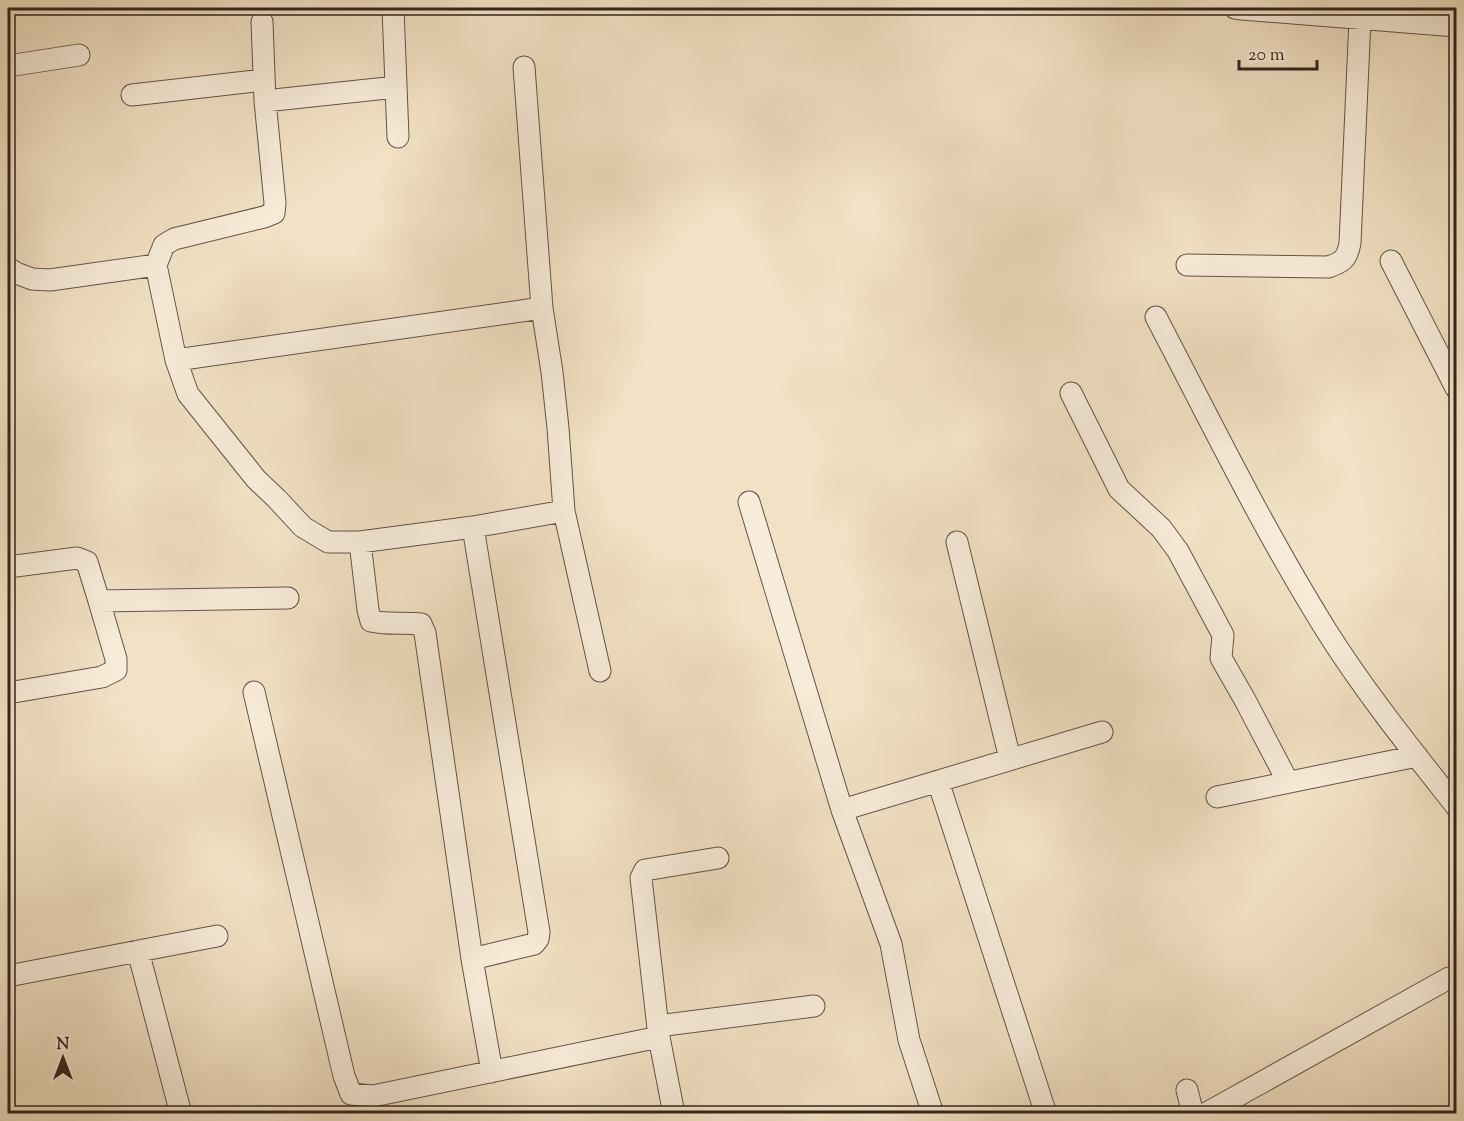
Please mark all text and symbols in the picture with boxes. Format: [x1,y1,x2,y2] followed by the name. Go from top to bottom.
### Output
[1239,33,1317,71] scale bar
[1248,43,1285,69] text: 20 m
[33,1028,93,1088] north arrow
[57,1034,70,1057] text: N

